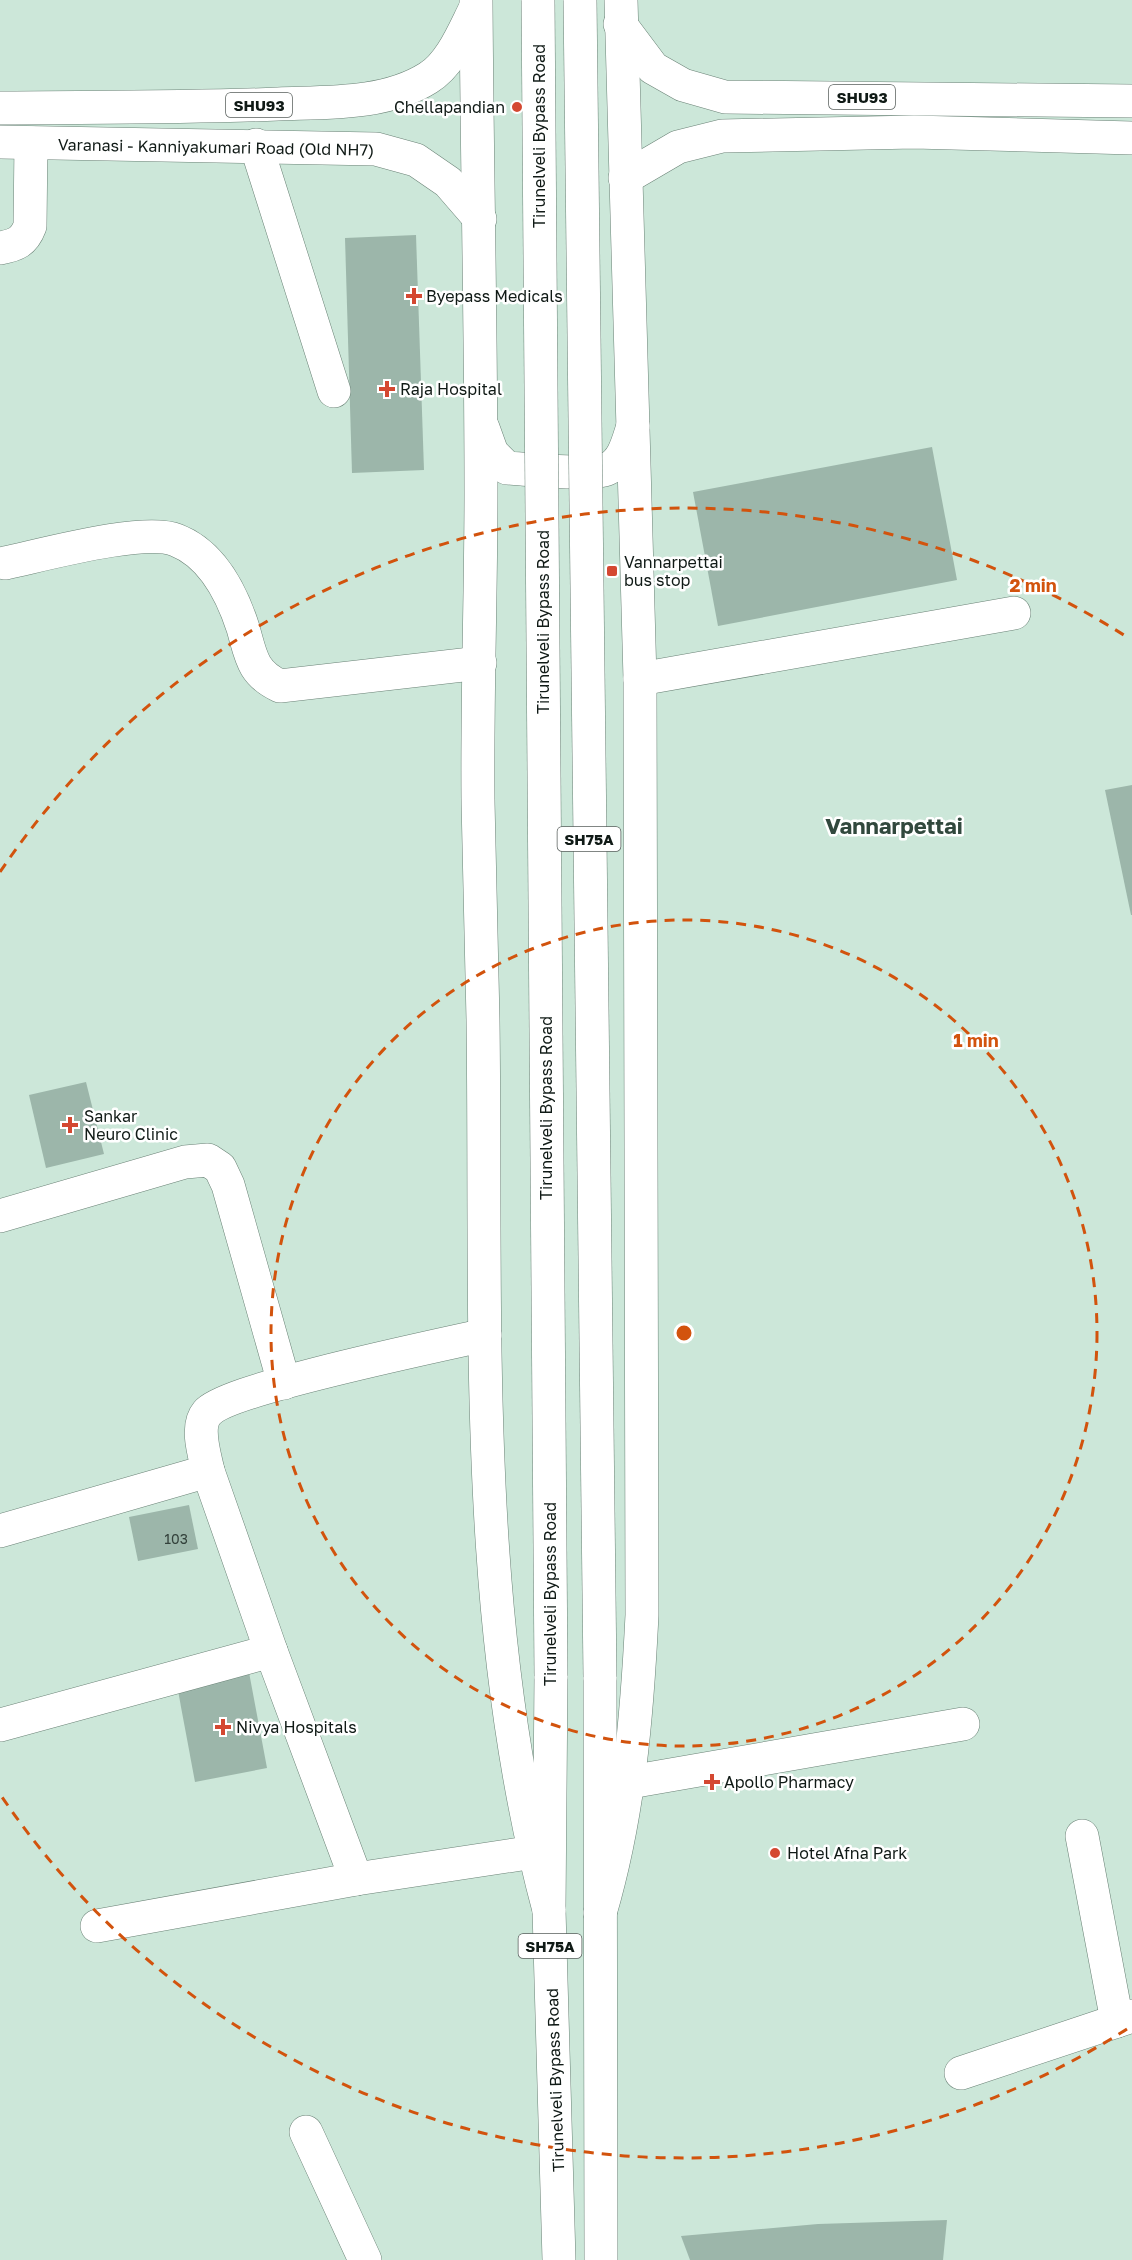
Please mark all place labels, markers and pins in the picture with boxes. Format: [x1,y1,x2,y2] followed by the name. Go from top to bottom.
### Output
[394,97,505,117] place label: Chellapandian
[510,100,524,114] marker: Chellapandian
[426,286,563,306] place label: Byepass Medicals
[407,289,421,303] marker: Byepass Medicals
[400,379,502,399] place label: Raja Hospital
[378,380,396,398] marker: Raja Hospital
[624,552,723,590] place label: Vannarpettai bus stop
[605,564,619,578] marker: Vannarpettai bus stop
[84,1106,178,1144] place label: Sankar Neuro Clinic
[61,1116,79,1134] marker: Sankar Neuro Clinic
[674,1323,694,1343] centre of rings
[236,1717,357,1737] place label: Nivya Hospitals
[214,1718,232,1736] marker: Nivya Hospitals
[724,1772,854,1792] place label: Apollo Pharmacy
[705,1775,719,1789] marker: Apollo Pharmacy
[787,1843,907,1863] place label: Hotel Afna Park
[768,1846,782,1860] marker: Hotel Afna Park

